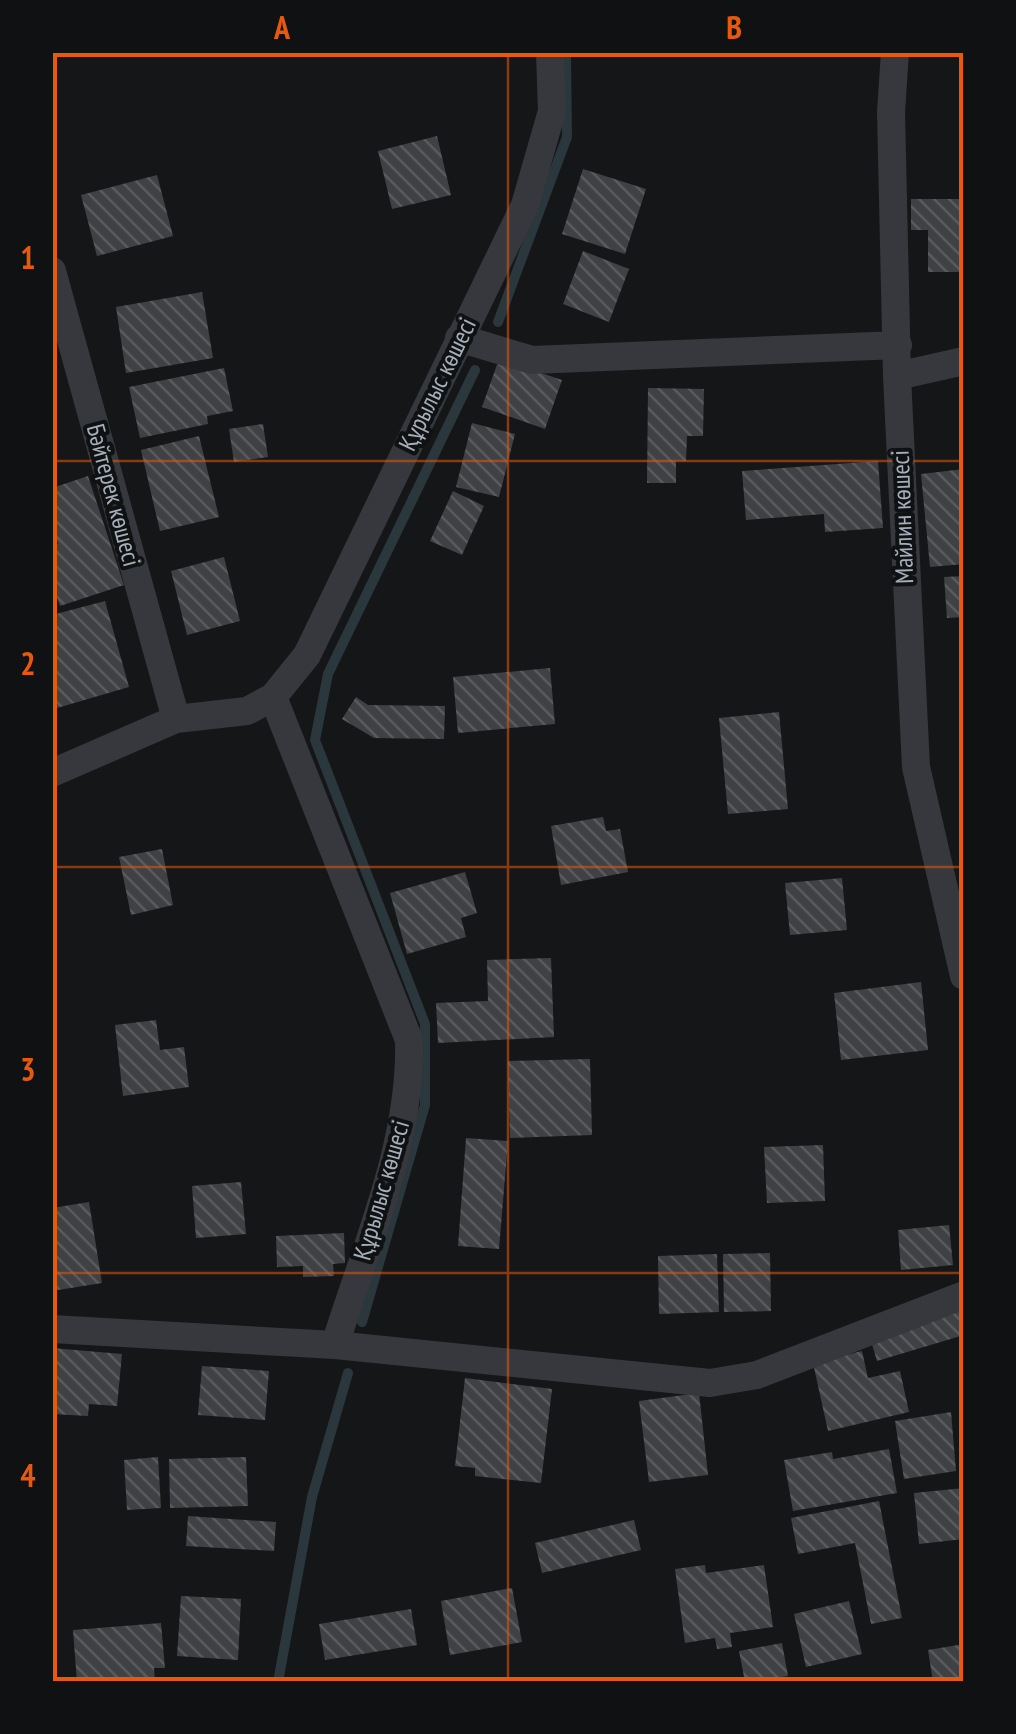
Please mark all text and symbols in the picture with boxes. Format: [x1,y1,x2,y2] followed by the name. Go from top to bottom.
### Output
[273,6,291,48] text: A
[726,6,742,48] text: B
[20,236,36,278] text: 1
[391,312,483,456] street label: Құрылыс көшесі
[80,420,148,570] street label: Бәйтерек көшесі
[884,450,920,584] street label: Майлин көшесі
[20,642,36,684] text: 2
[20,1048,36,1090] text: 3
[346,1116,416,1264] street label: Құрылыс көшесі
[20,1454,36,1496] text: 4

